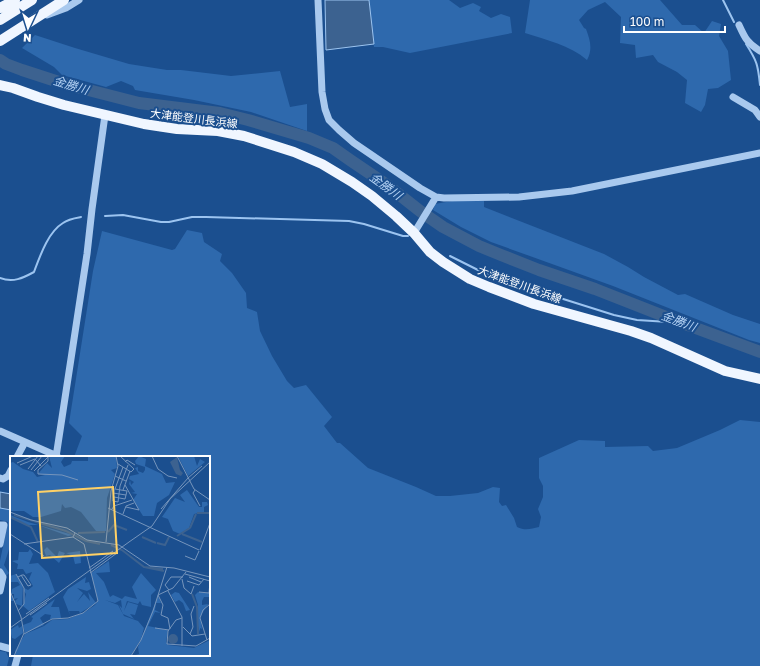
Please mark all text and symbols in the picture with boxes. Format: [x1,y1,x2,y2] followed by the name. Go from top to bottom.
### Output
[8,8,48,48] north arrow
[624,8,725,34] scale bar
[630,14,664,29] text: 100 m
[23,32,32,45] text: N
[52,73,92,98] water label: 金勝川
[150,106,238,130] street label: 大津能登川長浜線
[367,169,407,204] water label: 金勝川
[476,263,564,305] street label: 大津能登川長浜線
[660,308,700,335] water label: 金勝川
[10,456,210,656] inset map

